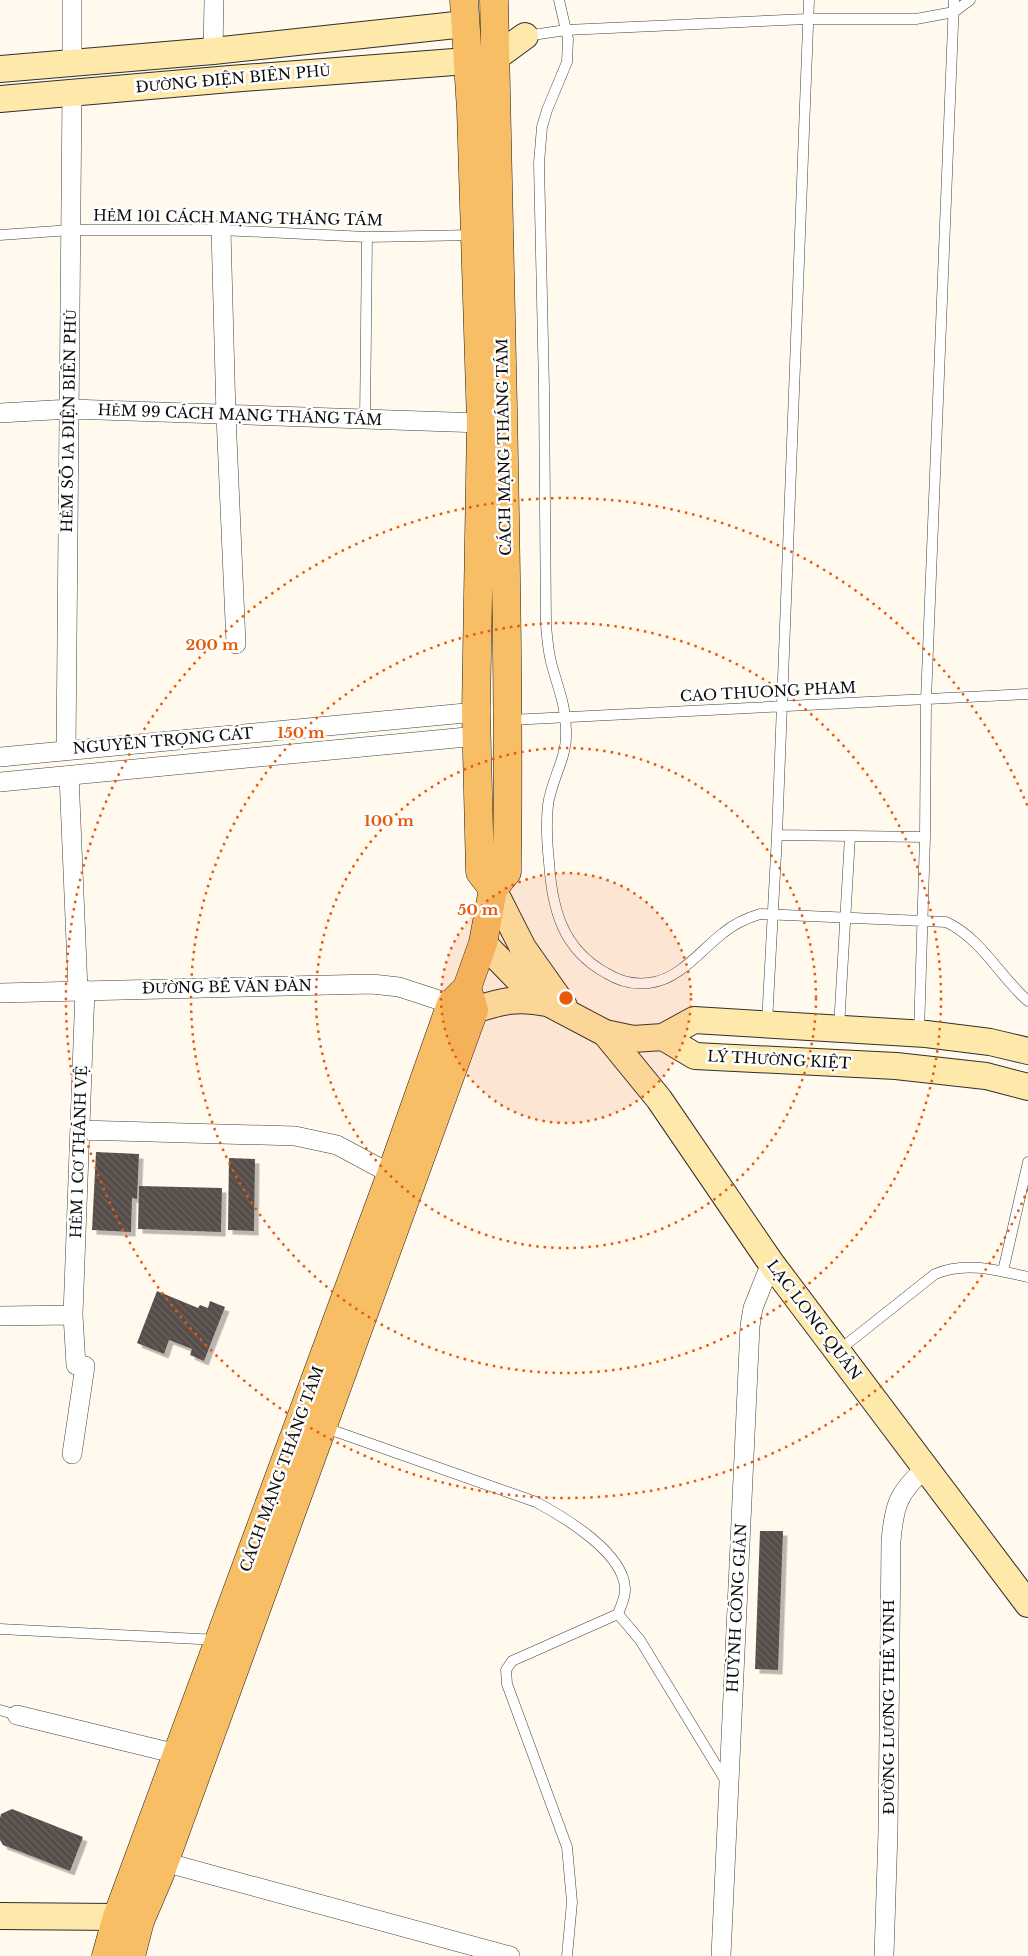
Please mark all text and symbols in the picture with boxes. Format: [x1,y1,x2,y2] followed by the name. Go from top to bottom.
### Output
[135,61,331,96] street label: ĐƯỜNG ĐIỆN BIÊN PHỦ
[93,205,383,230] street label: HẺM 101 CÁCH MẠNG THÁNG TÁM
[57,309,80,533] street label: HẺM SỐ 1A ĐIỆN BIÊN PHỦ
[492,338,515,556] street label: CÁCH MẠNG THÁNG TÁM
[97,400,383,429] street label: HẺM 99 CÁCH MẠNG THÁNG TÁM
[186,635,239,654] text: 200 m
[679,677,857,706] street label: CAO THUONG PHAM
[72,723,254,758] street label: NGUYỄN TRỌNG CÁT
[277,723,325,742] text: 150 m
[364,811,414,830] text: 100 m
[458,900,499,919] text: 50 m
[142,976,312,997] street label: ĐƯỜNG BẾ VĂN ĐÀN
[557,989,575,1007] centre of rings
[707,1046,851,1073] street label: LÝ THƯỜNG KIỆT
[66,1065,91,1239] street label: HẺM 1 CƠ THÁNH VỆ
[763,1256,866,1384] street label: LẠC LONG QUÂN
[235,1363,328,1574] street label: CÁCH MẠNG THÁNG TÁM
[723,1523,750,1693] street label: HUỲNH CÔNG GIẢN
[879,1599,898,1815] street label: ĐƯỜNG LƯƠNG THẾ VINH

